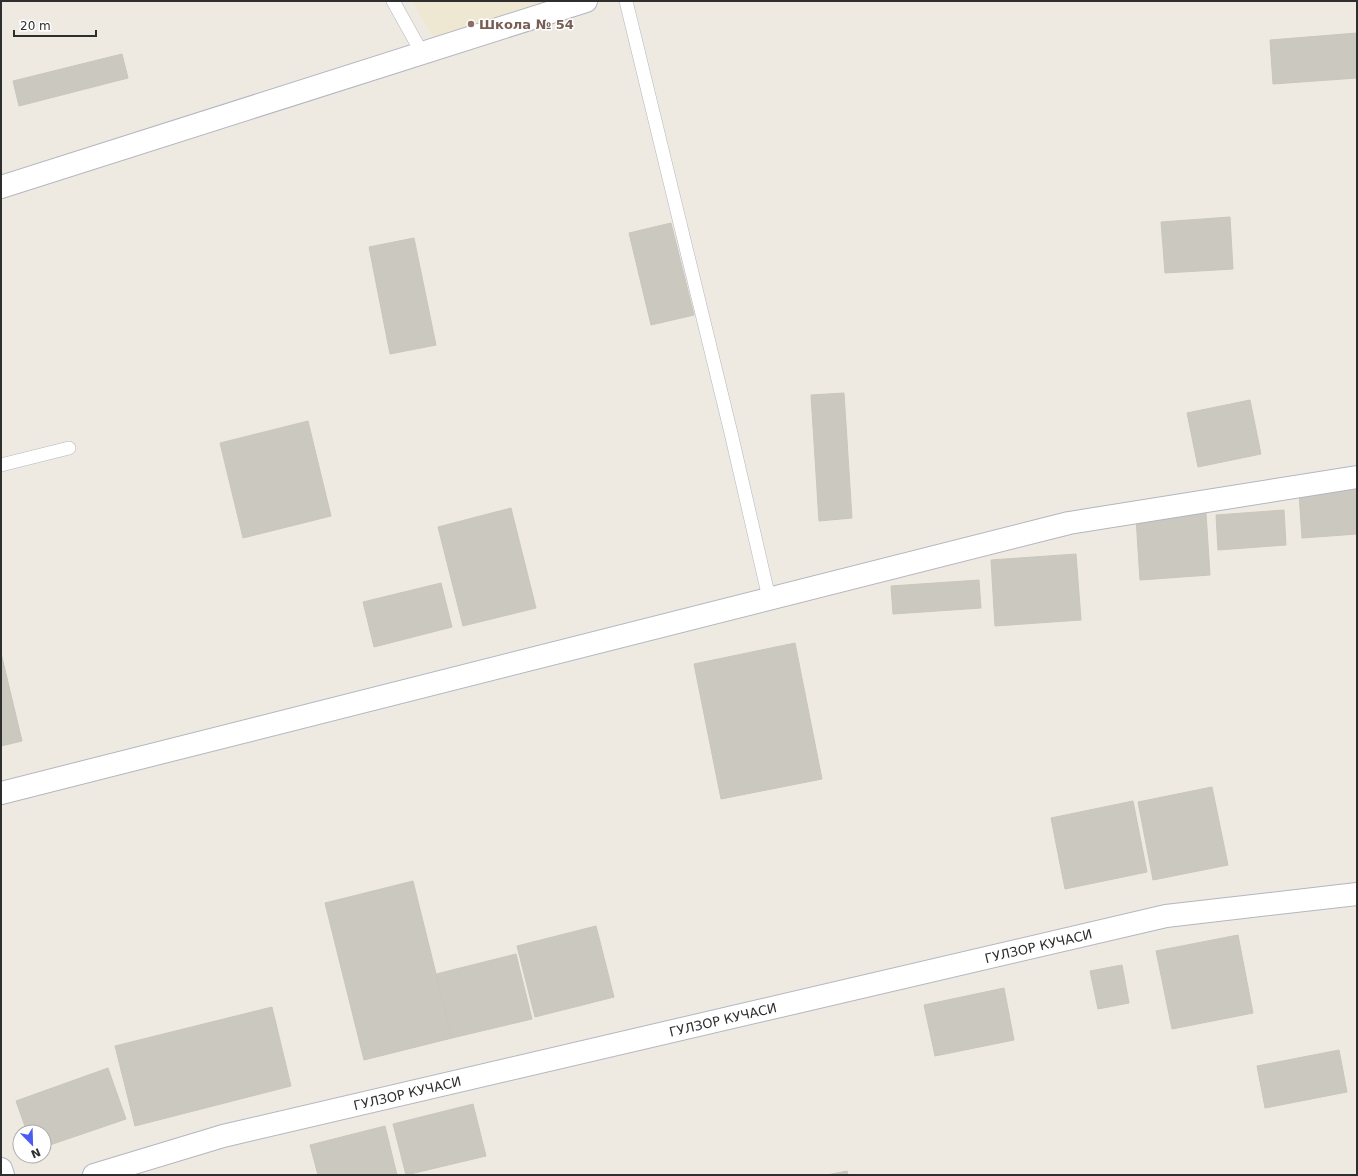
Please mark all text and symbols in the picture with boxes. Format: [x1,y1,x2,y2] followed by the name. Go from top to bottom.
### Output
[14,12,96,38] scale bar
[479,17,574,32] place label: Школа № 54
[20,19,51,33] text: 20 m
[466,19,476,29] marker: Школа № 54
[983,926,1094,966] street label: ГУЛЗОР КУЧАСИ
[668,1000,778,1039] street label: ГУЛЗОР КУЧАСИ
[352,1073,463,1113] street label: ГУЛЗОР КУЧАСИ
[12,1124,52,1164] north arrow
[29,1145,42,1161] text: N

